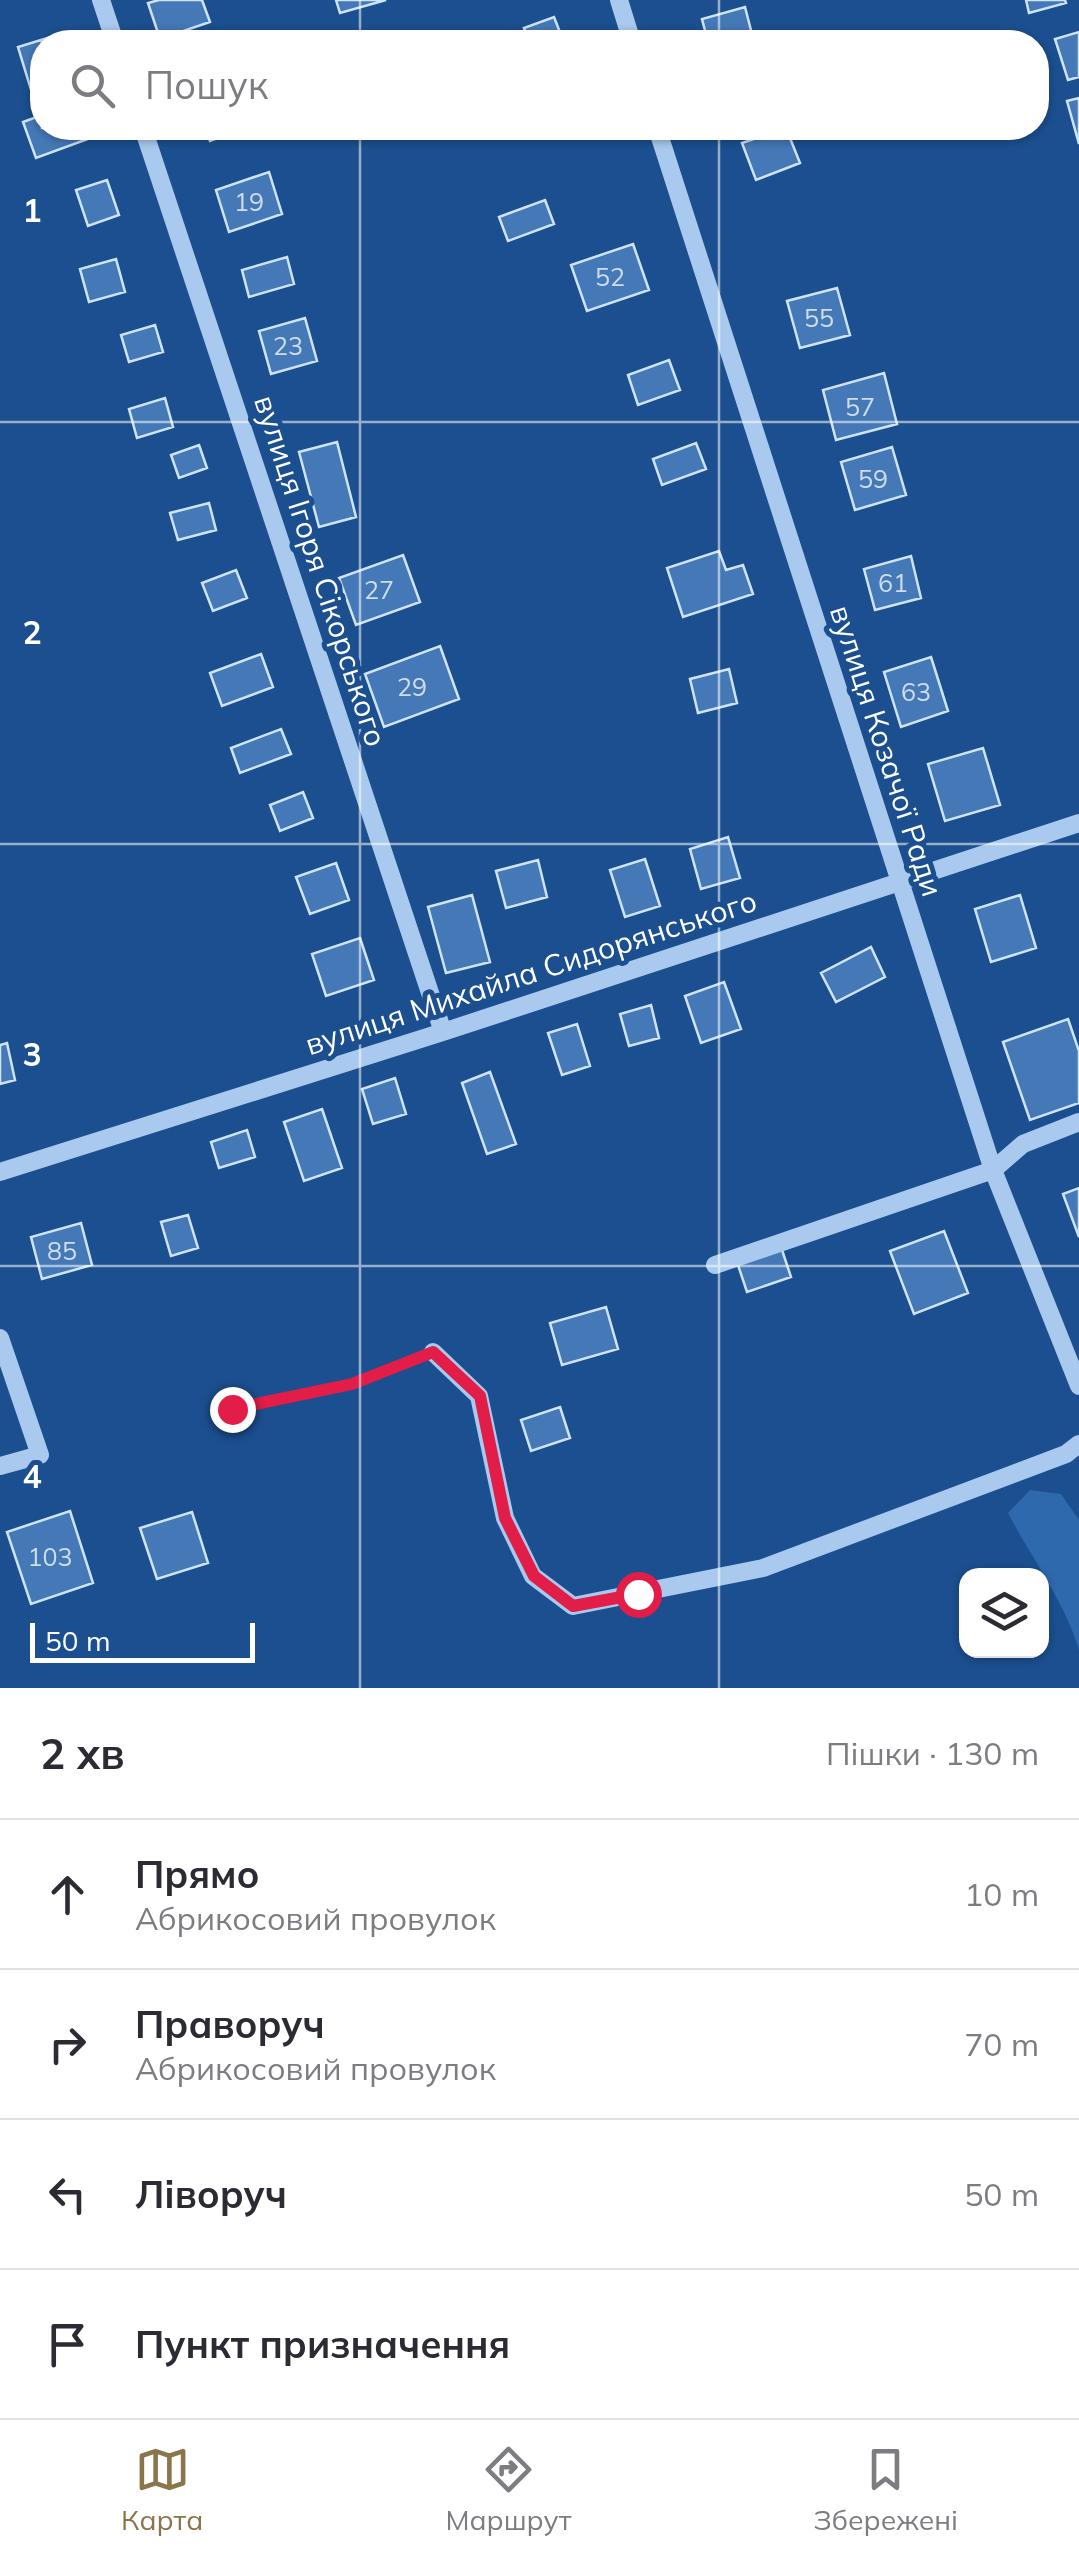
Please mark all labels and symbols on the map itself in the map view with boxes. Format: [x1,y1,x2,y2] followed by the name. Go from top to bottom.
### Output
[234,186,264,217] house number: 19
[22,190,42,230] text: 1
[595,261,625,292] house number: 52
[804,302,834,333] house number: 55
[273,330,303,361] house number: 23
[246,390,396,751] street label: вулиця Ігоря Сікорського
[845,391,875,422] house number: 57
[858,463,888,494] house number: 59
[878,567,908,598] house number: 61
[364,574,394,605] house number: 27
[822,600,952,901] street label: вулиця Козачої Ради
[22,612,42,652] text: 2
[397,671,427,702] house number: 29
[901,676,931,707] house number: 63
[300,881,761,1063] street label: вулиця Михайла Сидорянського
[22,1034,42,1074] text: 3
[47,1235,77,1266] house number: 85
[210,1387,256,1433] route end
[22,1456,42,1496] text: 4
[27,1541,73,1572] house number: 103
[616,1572,662,1618] route start
[30,1618,255,1662] scale bar

